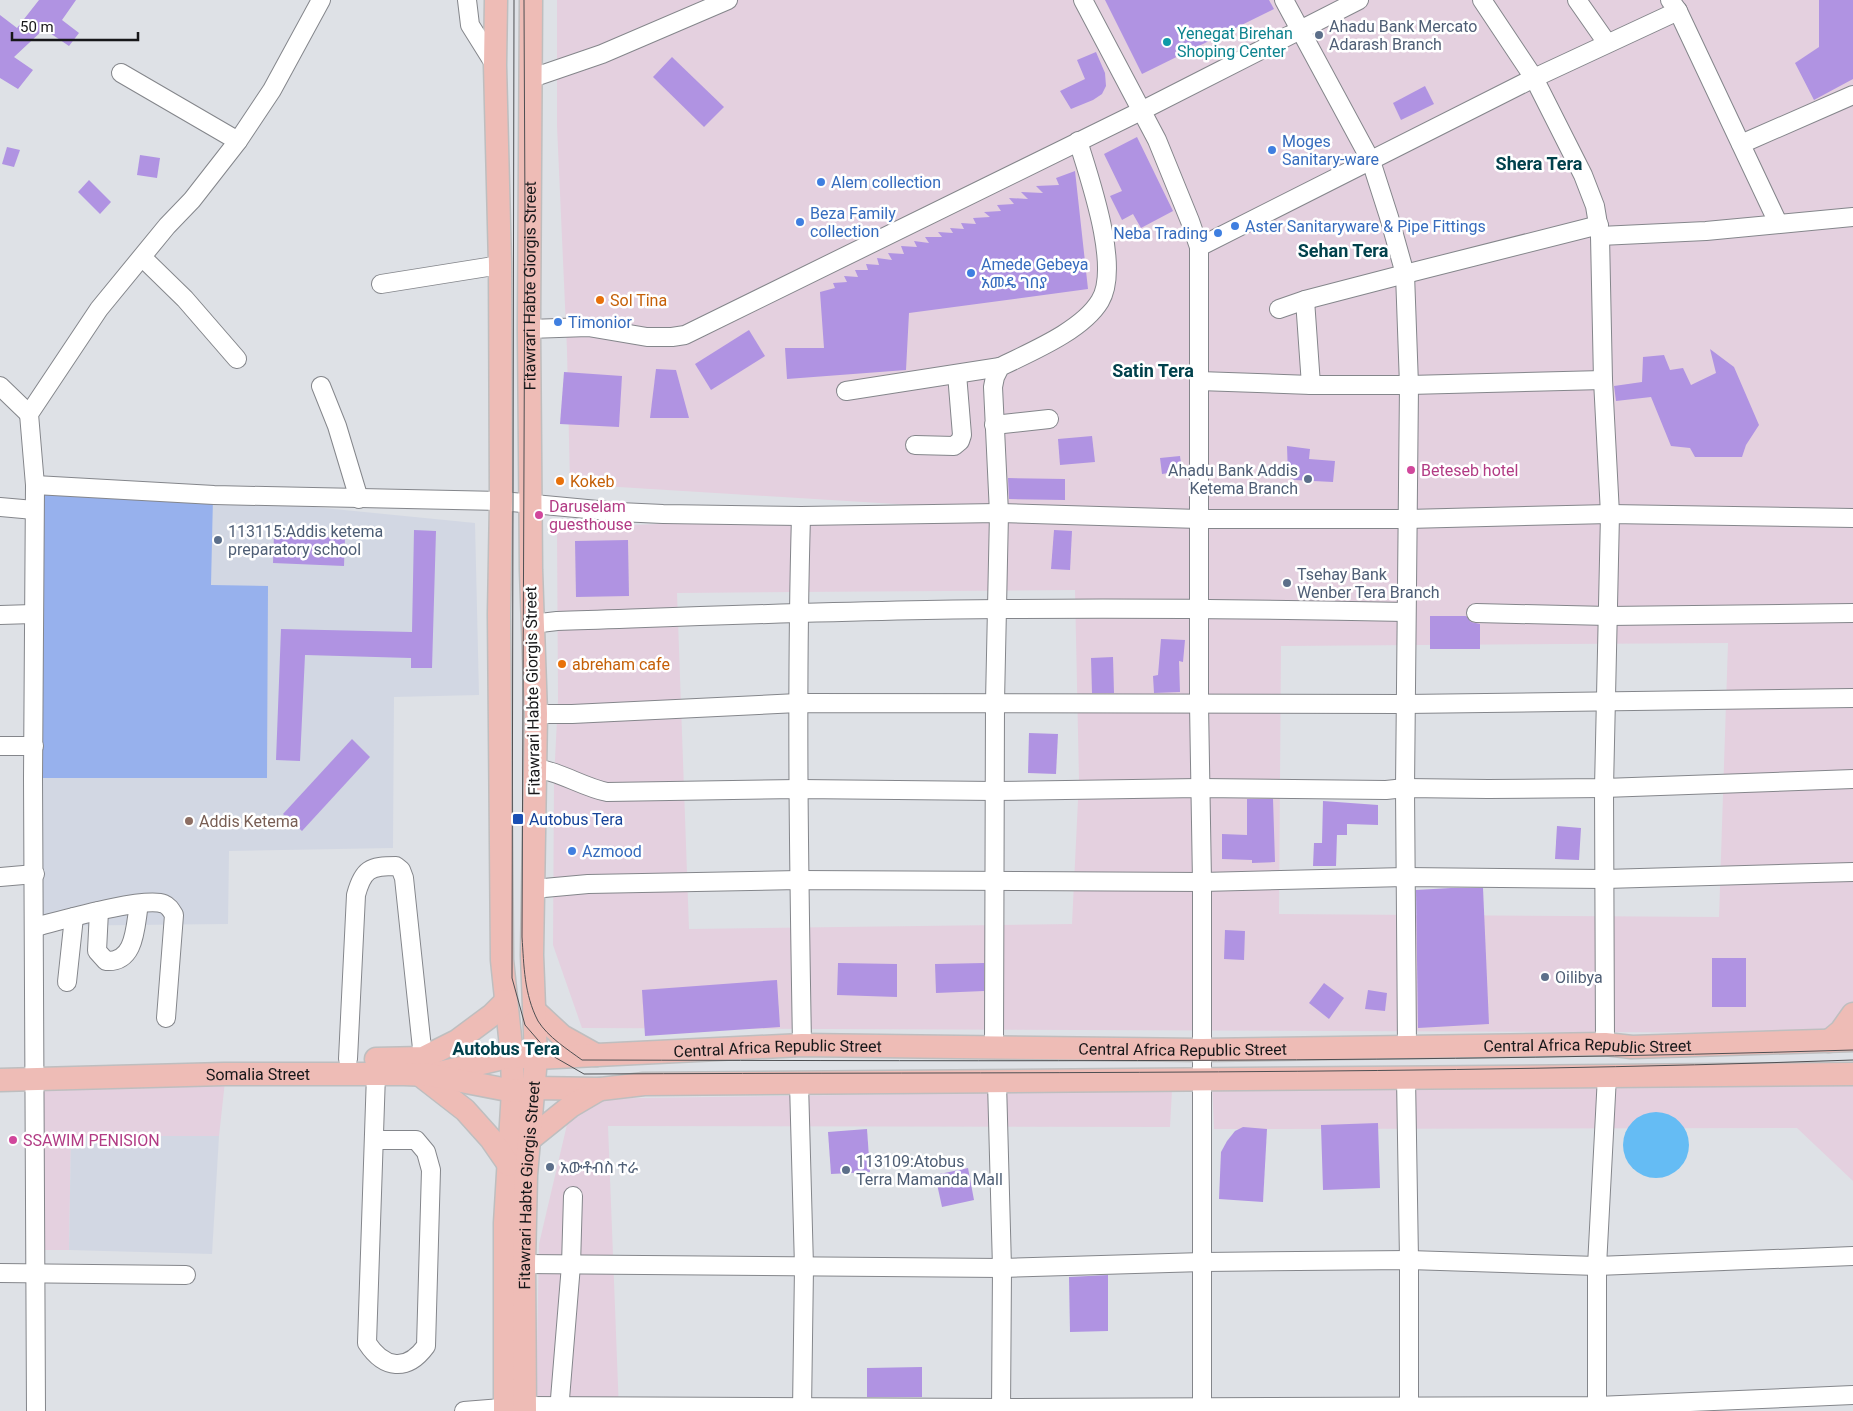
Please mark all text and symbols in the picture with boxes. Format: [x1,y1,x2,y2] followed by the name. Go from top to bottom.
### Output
[12,10,139,42] scale bar
[1329,17,1477,54] place label: Ahadu Bank Mercato Adarash Branch
[20,18,54,36] text: 50 m
[1177,24,1293,61] place label: Yenegat Birehan Shoping Center
[1313,29,1325,41] marker: Ahadu Bank Mercato Adarash Branch
[1161,36,1173,48] marker: Yenegat Birehan Shoping Center
[1282,132,1379,169] place label: Moges Sanitary-ware
[1266,144,1278,156] marker: Moges Sanitary-ware
[1496,153,1583,174] district label: Shera Tera
[831,173,941,192] place label: Alem collection
[815,176,827,188] marker: Alem collection
[520,181,540,390] street label: Fitawrari Habte Giorgis Street
[810,204,896,241] place label: Beza Family collection
[794,216,806,228] marker: Beza Family collection
[1245,217,1486,236] place label: Aster Sanitaryware & Pipe Fittings
[1229,220,1241,232] marker: Aster Sanitaryware & Pipe Fittings
[1113,224,1208,243] place label: Neba Trading
[1212,227,1224,239] marker: Neba Trading
[1298,240,1389,261] district label: Sehan Tera
[981,255,1088,292] place label: Amede Gebeya አመዴ ገበያ
[965,267,977,279] marker: Amede Gebeya አመዴ ገበያ
[610,291,667,310] place label: Sol Tina
[594,294,606,306] marker: Sol Tina
[568,313,632,332] place label: Timonior
[552,316,564,328] marker: Timonior
[1112,360,1194,381] district label: Satin Tera
[1168,461,1298,498] place label: Ahadu Bank Addis Ketema Branch
[1421,461,1518,480] place label: Beteseb hotel
[1405,464,1417,476] marker: Beteseb hotel
[570,472,614,491] place label: Kokeb
[1302,473,1314,485] marker: Ahadu Bank Addis Ketema Branch
[554,475,566,487] marker: Kokeb
[549,497,632,534] place label: Daruselam guesthouse
[533,509,545,521] marker: Daruselam guesthouse
[228,522,383,559] place label: 113115:Addis ketema preparatory school
[212,534,224,546] marker: 113115:Addis ketema preparatory school
[1297,565,1440,602] place label: Tsehay Bank Wenber Tera Branch
[1281,577,1293,589] marker: Tsehay Bank Wenber Tera Branch
[521,586,544,796] street label: Fitawrari Habte Giorgis Street
[572,655,670,674] place label: abreham cafe
[556,658,568,670] marker: abreham cafe
[529,810,623,829] place label: Autobus Tera
[199,812,298,831] place label: Addis Ketema
[511,812,525,826] marker: Autobus Tera
[183,815,195,827] marker: Addis Ketema
[582,842,642,861] place label: Azmood
[566,845,578,857] marker: Azmood
[1555,968,1603,987] place label: Oilibya
[1539,971,1551,983] marker: Oilibya
[1483,1035,1692,1057] street label: Central Africa Republic Street
[673,1036,882,1061] street label: Central Africa Republic Street
[452,1038,560,1059] district label: Autobus Tera
[1078,1039,1287,1060] street label: Central Africa Republic Street
[206,1065,310,1084] street label: Somalia Street
[515,1080,544,1290] street label: Fitawrari Habte Giorgis Street
[23,1131,160,1150] place label: SSAWIM PENISION
[7,1134,19,1146] marker: SSAWIM PENISION
[856,1152,1003,1189] place label: 113109:Atobus Terra Mamanda Mall
[560,1158,638,1177] place label: አውቶብስ ተራ
[544,1161,556,1173] marker: አውቶብስ ተራ
[840,1164,852,1176] marker: 113109:Atobus Terra Mamanda Mall

